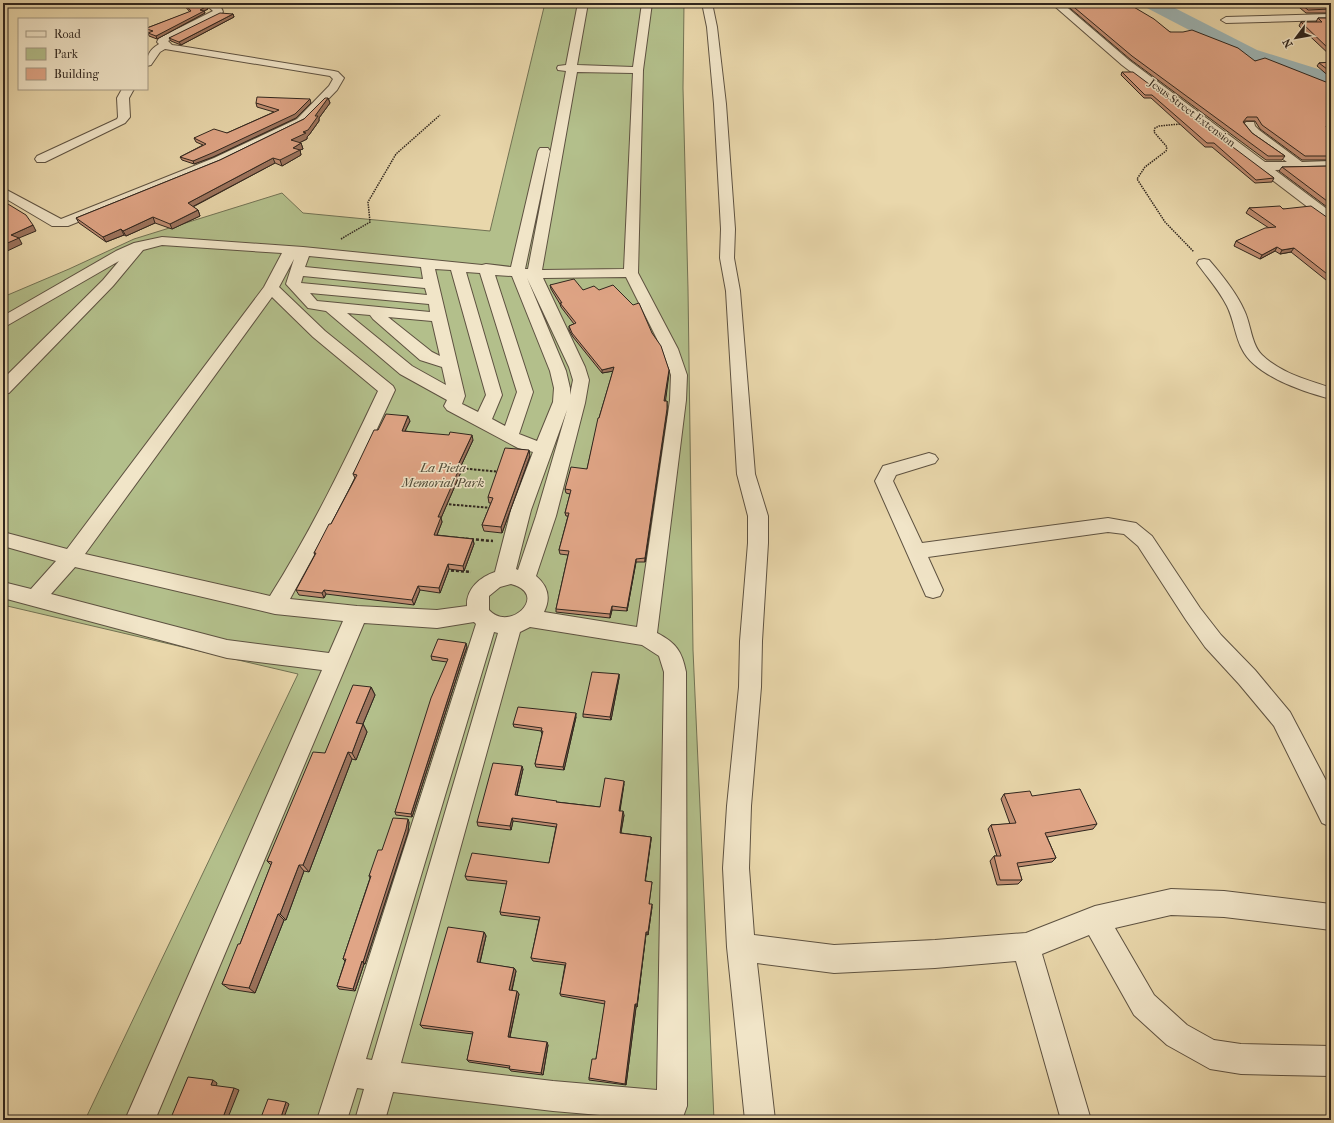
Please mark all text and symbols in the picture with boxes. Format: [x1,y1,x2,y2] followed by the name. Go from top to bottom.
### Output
[18,18,148,90] legend
[1276,18,1316,58] north arrow
[54,27,81,41] text: Road
[1280,36,1296,50] text: N
[54,47,79,61] text: Park
[54,67,99,81] text: Building
[1145,76,1238,150] street label: Jesus Street Extension
[401,460,484,490] park label: La Pieta Memorial Park

